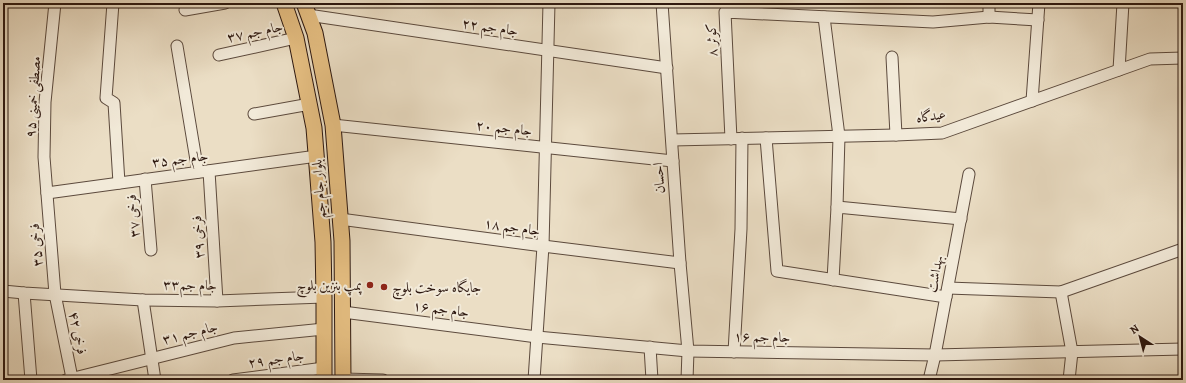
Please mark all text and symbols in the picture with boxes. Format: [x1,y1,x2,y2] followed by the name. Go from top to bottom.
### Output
[460,14,519,44] street label: جام جم ۲۲
[225,17,285,51] street label: جام جم ۳۷
[702,23,722,57] street label: کوثر ۸
[21,56,46,138] street label: مصطفی خمینی ۹۵
[915,105,947,127] street label: عیدگاه
[475,116,533,144] street label: جام جم ۲۰
[151,146,210,176] street label: جام جم ۳۵
[307,158,335,219] street label: بلوار جام جم
[648,162,670,194] street label: احسان
[122,194,144,238] street label: فرخی ۳۷
[482,214,541,244] street label: جام جم ۱۸
[187,215,209,259] street label: فرخی ۳۹
[25,223,47,267] street label: فرخی ۳۵
[922,254,948,294] street label: بهداشت
[163,275,217,299] street label: جام جم۳۳
[297,276,362,298] place label: پمپ بنزین بلوچ
[392,278,481,300] place label: جایگاه سوخت بلوچ
[365,280,375,290] marker: پمپ بنزین بلوچ
[379,282,389,292] marker: جایگاه سوخت بلوچ
[411,296,470,326] street label: جام جم ۱۶
[64,310,92,356] street label: فرخی ۴۲
[160,317,221,353] street label: جام جم ۳۱
[1120,317,1160,357] north arrow
[1127,321,1142,338] text: N
[734,327,790,351] street label: جام جم ۱۶
[247,346,306,376] street label: جام جم ۲۹

